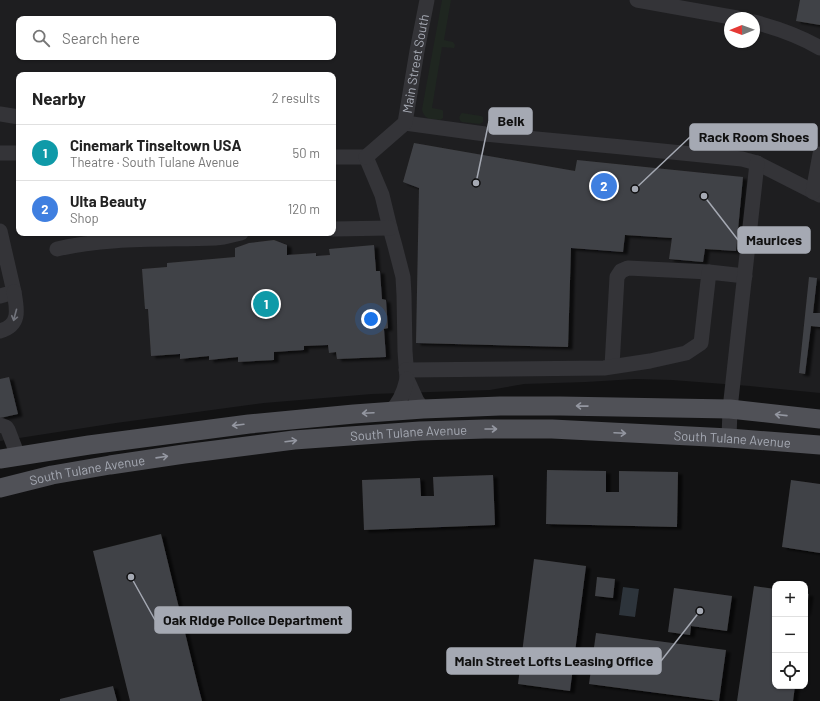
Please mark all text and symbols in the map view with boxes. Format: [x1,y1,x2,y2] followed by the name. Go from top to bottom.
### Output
[724,12,760,48] north arrow
[399,13,432,114] street label: Main Street South
[16,16,336,60] search box
[30,27,52,49] icon: search
[62,29,140,47] text: Search here
[32,88,86,108] text: Nearby
[272,90,320,106] text: 2 results
[489,108,532,134] callout: Belk
[497,112,525,129] text: Belk
[690,124,817,150] callout: Rack Room Shoes
[699,128,809,145] text: Rack Room Shoes
[70,136,241,154] text: Cinemark Tinseltown USA
[43,145,47,161] text: 1
[293,145,320,161] text: 50 m
[70,154,239,170] text: Theatre · South Tulane Avenue
[591,171,617,201] pin: 2
[70,192,147,210] text: Ulta Beauty
[41,201,49,217] text: 2
[288,201,320,217] text: 120 m
[70,210,99,226] text: Shop
[738,227,810,253] callout: Maurices
[746,231,802,248] text: Maurices
[253,289,279,319] pin: 1
[11,309,18,322] one-way arrow
[361,309,381,329] your location
[576,402,589,410] one-way arrow
[362,409,375,417] one-way arrow
[775,411,788,418] one-way arrow
[232,422,245,429] one-way arrow
[349,422,467,444] street label: South Tulane Avenue
[484,425,497,433] one-way arrow
[673,427,791,451] street label: South Tulane Avenue
[613,429,626,436] one-way arrow
[284,437,297,444] one-way arrow
[27,452,146,488] street label: South Tulane Avenue
[155,453,168,461] one-way arrow
[772,581,808,689] map controls
[772,581,808,617] button: +
[155,607,351,633] callout: Oak Ridge Police Department
[163,611,343,628] text: Oak Ridge Police Department
[772,617,808,653] button: −
[447,648,661,674] callout: Main Street Lofts Leasing Office
[455,652,654,669] text: Main Street Lofts Leasing Office
[772,653,808,689] button: locate

